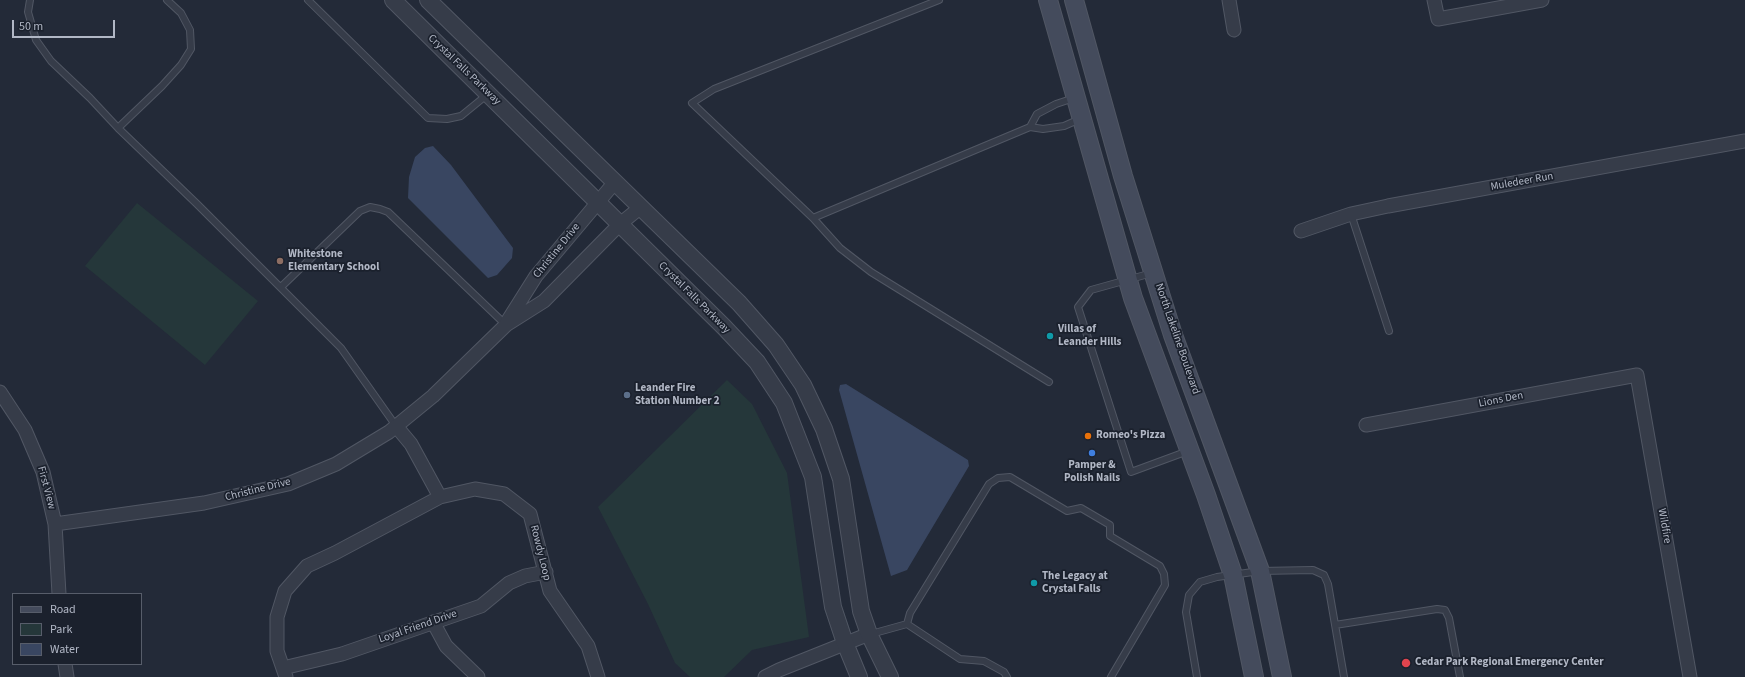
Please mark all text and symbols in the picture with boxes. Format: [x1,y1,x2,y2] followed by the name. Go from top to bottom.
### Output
[14,12,117,38] scale bar
[19,18,43,35] text: 50 m
[425,32,503,108] street label: Crystal Falls Parkway
[1490,170,1554,194] street label: Muledeer Run
[531,221,583,281] street label: Christine Drive
[288,248,379,274] place label: Whitestone Elementary School
[275,256,285,266] marker: Whitestone Elementary School
[655,259,733,337] street label: Crystal Falls Parkway
[1152,282,1202,396] street label: North Lakeline Boulevard
[1058,323,1121,349] place label: Villas of Leander Hills
[1045,331,1055,341] marker: Villas of Leander Hills
[635,382,720,408] place label: Leander Fire Station Number 2
[1478,389,1524,411] street label: Lions Den
[622,390,632,400] marker: Leander Fire Station Number 2
[1096,429,1165,443] place label: Romeo's Pizza
[1083,431,1093,441] marker: Romeo's Pizza
[1087,448,1097,458] marker: Pamper & Polish Nails
[1064,459,1120,485] place label: Pamper & Polish Nails
[34,465,58,511] street label: First View
[224,475,292,505] street label: Christine Drive
[1654,507,1674,545] street label: Wildfire
[527,524,553,582] street label: Rowdy Loop
[1042,570,1108,596] place label: The Legacy at Crystal Falls
[1029,578,1039,588] marker: The Legacy at Crystal Falls
[12,593,142,665] legend
[50,601,76,618] text: Road
[377,607,459,647] street label: Loyal Friend Drive
[50,621,72,638] text: Park
[50,641,79,658] text: Water
[1415,656,1604,670] place label: Cedar Park Regional Emergency Center
[1400,657,1412,669] marker: Cedar Park Regional Emergency Center

